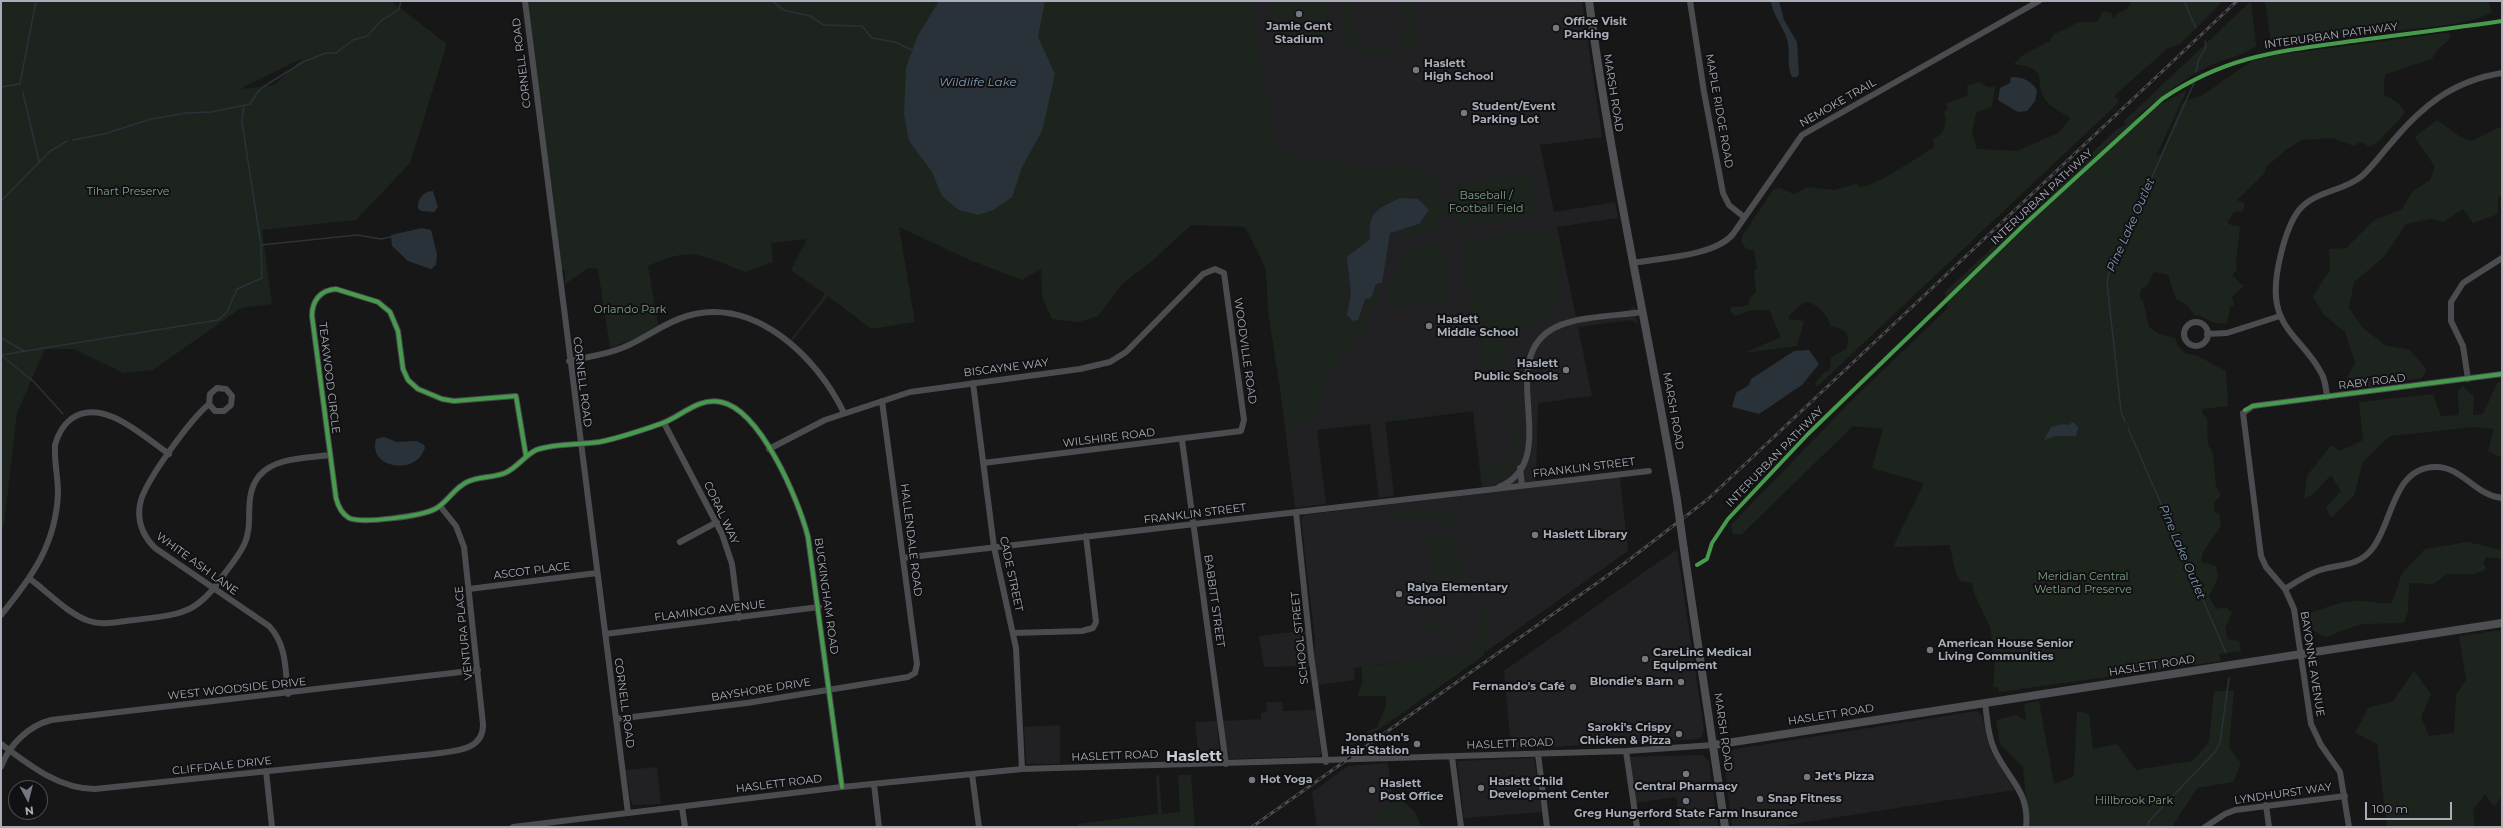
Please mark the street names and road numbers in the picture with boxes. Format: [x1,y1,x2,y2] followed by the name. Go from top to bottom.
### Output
[510,17,534,109] street label: CORNELL ROAD
[2263,20,2399,52] street label: INTERURBAN PATHWAY
[1600,53,1626,133] street label: MARSH ROAD
[1702,53,1736,169] street label: MAPLE RIDGE ROAD
[1797,76,1879,130] street label: NEMOKE TRAIL
[1988,146,2096,248] street label: INTERURBAN PATHWAY
[1231,297,1259,405] street label: WOODVILLE ROAD
[316,322,342,434] street label: TEAKWOOD CIRCLE
[570,336,594,428] street label: CORNELL ROAD
[963,356,1049,380] street label: BISCAYNE WAY
[1660,371,1686,451] street label: MARSH ROAD
[2338,371,2406,393] street label: RABY ROAD
[1723,404,1827,510] street label: INTERURBAN PATHWAY
[1062,426,1156,450] street label: WILSHIRE ROAD
[1532,455,1636,481] street label: FRANKLIN STREET
[701,479,741,547] street label: CORAL WAY
[898,483,924,597] street label: HALLENDALE ROAD
[1143,501,1247,527] street label: FRANKLIN STREET
[153,530,241,598] street label: WHITE ASH LANE
[997,535,1025,613] street label: CADE STREET
[811,537,841,655] street label: BUCKINGHAM ROAD
[1201,554,1227,648] street label: BABBITT STREET
[493,560,571,582] street label: ASCOT PLACE
[452,585,476,681] street label: VENTURA PLACE
[1289,591,1311,685] street label: SCHOOL STREET
[654,598,766,624] street label: FLAMINGO AVENUE
[2297,610,2327,718] street label: BAYONNE AVENUE
[2108,653,2196,679] street label: HASLETT ROAD
[611,657,637,749] street label: CORNELL ROAD
[167,675,307,703] street label: WEST WOODSIDE DRIVE
[710,676,812,704] street label: BAYSHORE DRIVE
[1711,692,1735,772] street label: MARSH ROAD
[1787,702,1875,728] street label: HASLETT ROAD
[1466,736,1554,752] street label: HASLETT ROAD
[1071,748,1159,764] street label: HASLETT ROAD
[171,754,273,778] street label: CLIFFDALE DRIVE
[735,772,823,796] street label: HASLETT ROAD
[2233,781,2333,807] street label: LYNDHURST WAY

